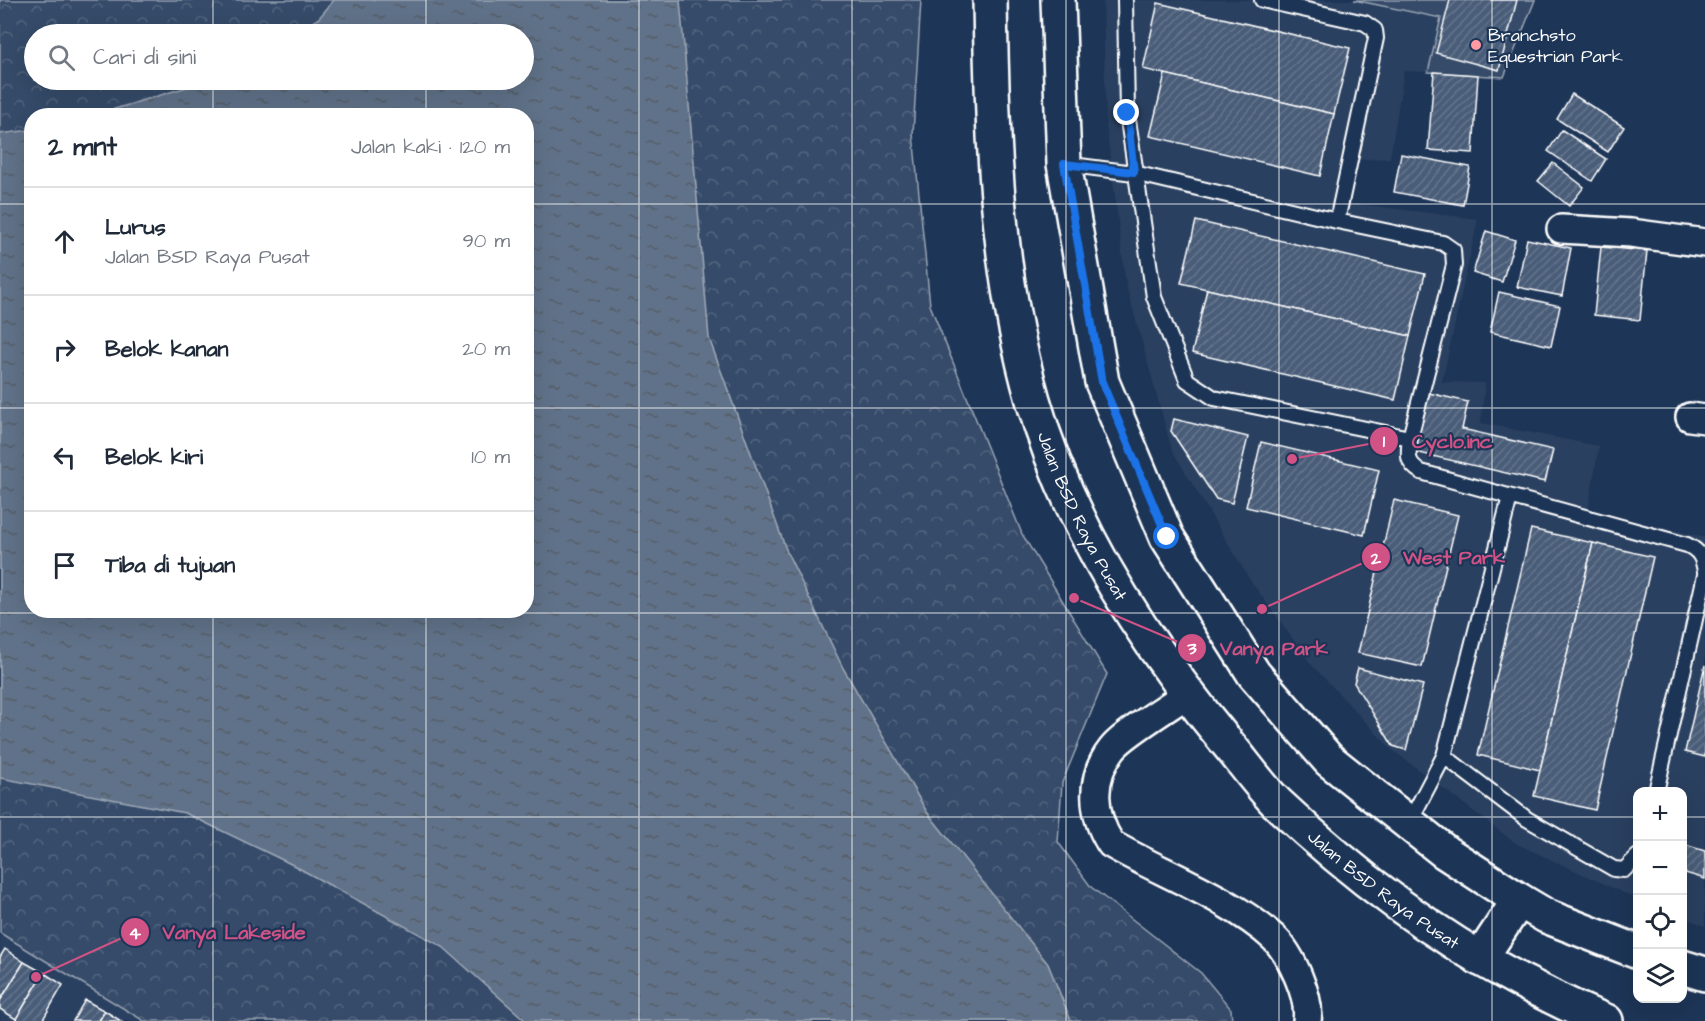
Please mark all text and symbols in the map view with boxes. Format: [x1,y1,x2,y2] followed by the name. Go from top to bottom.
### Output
[1488,23,1623,69] place label: Branchsto Equestrian Park
[24,24,534,90] search box
[1469,38,1483,52] marker: Branchsto Equestrian Park
[45,41,78,74] icon: search
[93,42,196,73] text: Cari di sini
[1113,99,1139,125] route end
[48,129,117,165] text: 2 mnt
[351,133,510,161] text: Jalan kaki · 120 m
[105,212,166,243] text: Lurus
[48,225,81,258] icon: ahead
[462,227,510,255] text: 90 m
[105,243,310,271] text: Jalan BSD Raya Pusat
[48,333,81,366] icon: right
[105,334,229,365] text: Belok kanan
[462,335,510,363] text: 20 m
[1369,422,1504,460] callout: Cyclo.inc
[1412,428,1493,457] text: Cyclo.inc
[1031,429,1133,606] street label: Jalan BSD Raya Pusat
[1383,429,1386,454] text: 1
[48,441,81,474] icon: left
[105,442,203,473] text: Belok kiri
[471,443,510,471] text: 10 m
[1153,523,1179,549] route start
[1361,538,1517,576] callout: West Park
[1402,544,1506,572] text: West Park
[1370,546,1382,571] text: 2
[48,549,81,582] icon: arrive
[105,550,235,581] text: Tiba di tujuan
[1177,629,1340,667] callout: Vanya Park
[1219,635,1329,664] text: Vanya Park
[1186,636,1197,661] text: 3
[1633,787,1687,1003] map controls
[1633,787,1687,841] button: +
[1302,824,1465,956] street label: Jalan BSD Raya Pusat
[1633,841,1687,895] button: −
[1633,895,1687,949] button: locate
[120,913,317,951] callout: Vanya Lakeside
[161,919,306,948] text: Vanya Lakeside
[129,921,142,946] text: 4
[1633,949,1687,1003] button: layers

